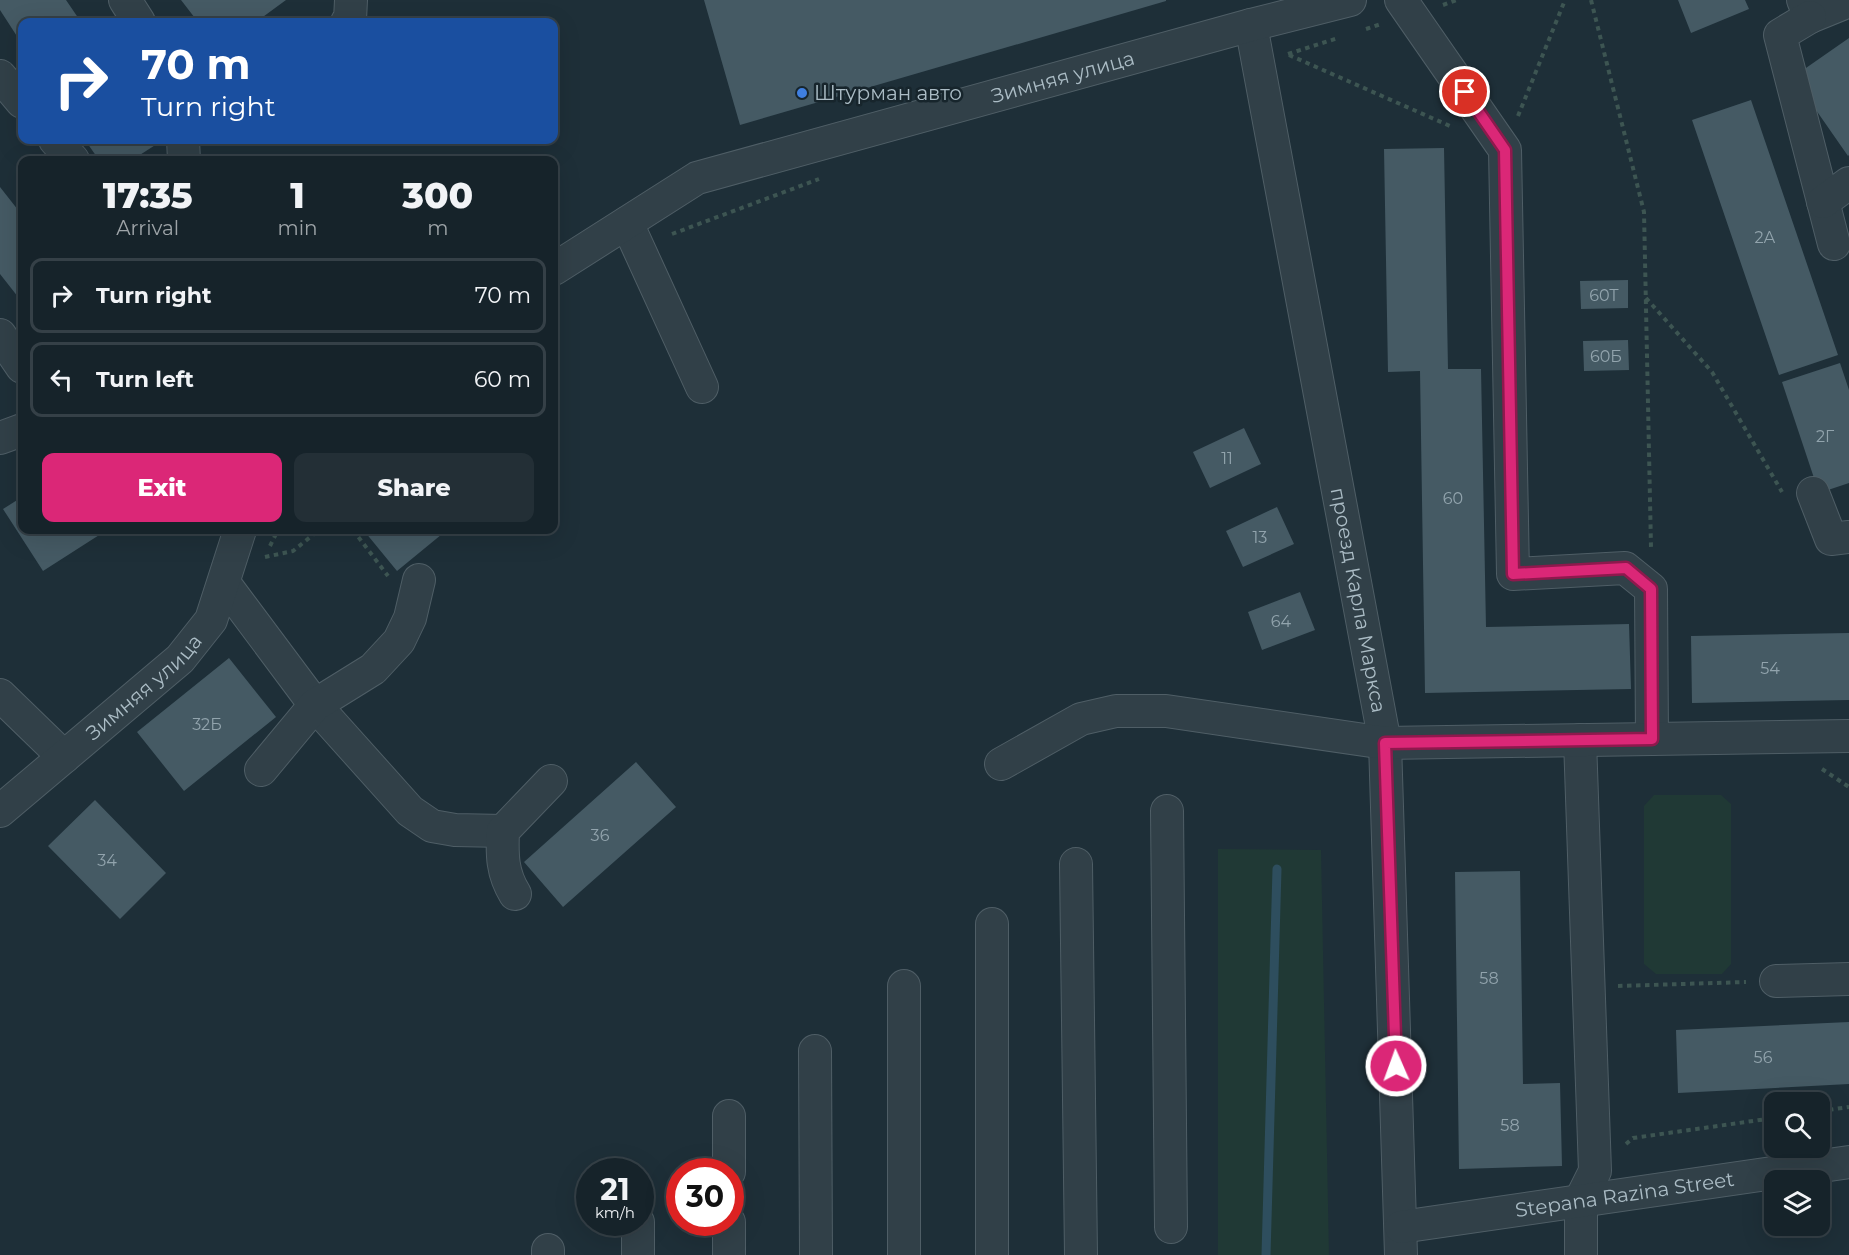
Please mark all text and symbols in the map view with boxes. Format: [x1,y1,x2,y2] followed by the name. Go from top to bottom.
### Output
[141,38,251,90] text: 70 m
[42,42,120,120] icon: right
[989,46,1137,108] street label: Зимняя улица
[1439,66,1490,117] pin
[1448,75,1481,108] icon: arrive
[814,81,962,105] place label: Штурман авто
[795,86,809,100] marker: Штурман авто
[141,90,276,123] text: Turn right
[103,173,193,217] text: 17:35
[290,173,305,217] text: 1
[402,173,473,217] text: 300
[116,216,179,240] text: Arrival
[277,216,318,240] text: min
[427,216,448,240] text: m
[1755,228,1776,247] house number: 2А
[45,279,78,312] icon: right
[96,282,211,309] text: Turn right
[475,282,531,309] text: 70 m
[1589,286,1619,305] house number: 60Т
[1590,347,1622,366] house number: 60Б
[45,363,78,396] icon: left
[96,366,194,393] text: Turn left
[474,366,531,393] text: 60 m
[1816,427,1835,446] house number: 2Г
[1221,449,1233,468] house number: 11
[42,453,282,522] button: Exit
[294,453,534,522] button: Share
[1326,485,1391,715] street label: проезд Карла Маркса
[1443,489,1463,508] house number: 60
[1253,528,1267,547] house number: 13
[1271,612,1292,631] house number: 64
[81,630,207,745] street label: Зимняя улица
[1760,659,1780,678] house number: 54
[192,715,222,734] house number: 32Б
[591,826,610,845] house number: 36
[97,851,117,870] house number: 34
[1479,969,1499,988] house number: 58
[1364,1034,1428,1098] position arrow
[1754,1048,1773,1067] house number: 56
[1764,1092,1830,1236] map controls
[1764,1092,1830,1158] button: search
[1500,1116,1520,1135] house number: 58
[666,1158,744,1236] speed limit sign: 30
[1514,1167,1736,1222] street label: Stepana Razina Street
[1764,1170,1830,1236] button: layers
[600,1171,630,1208] text: 21
[595,1203,635,1222] text: km/h

